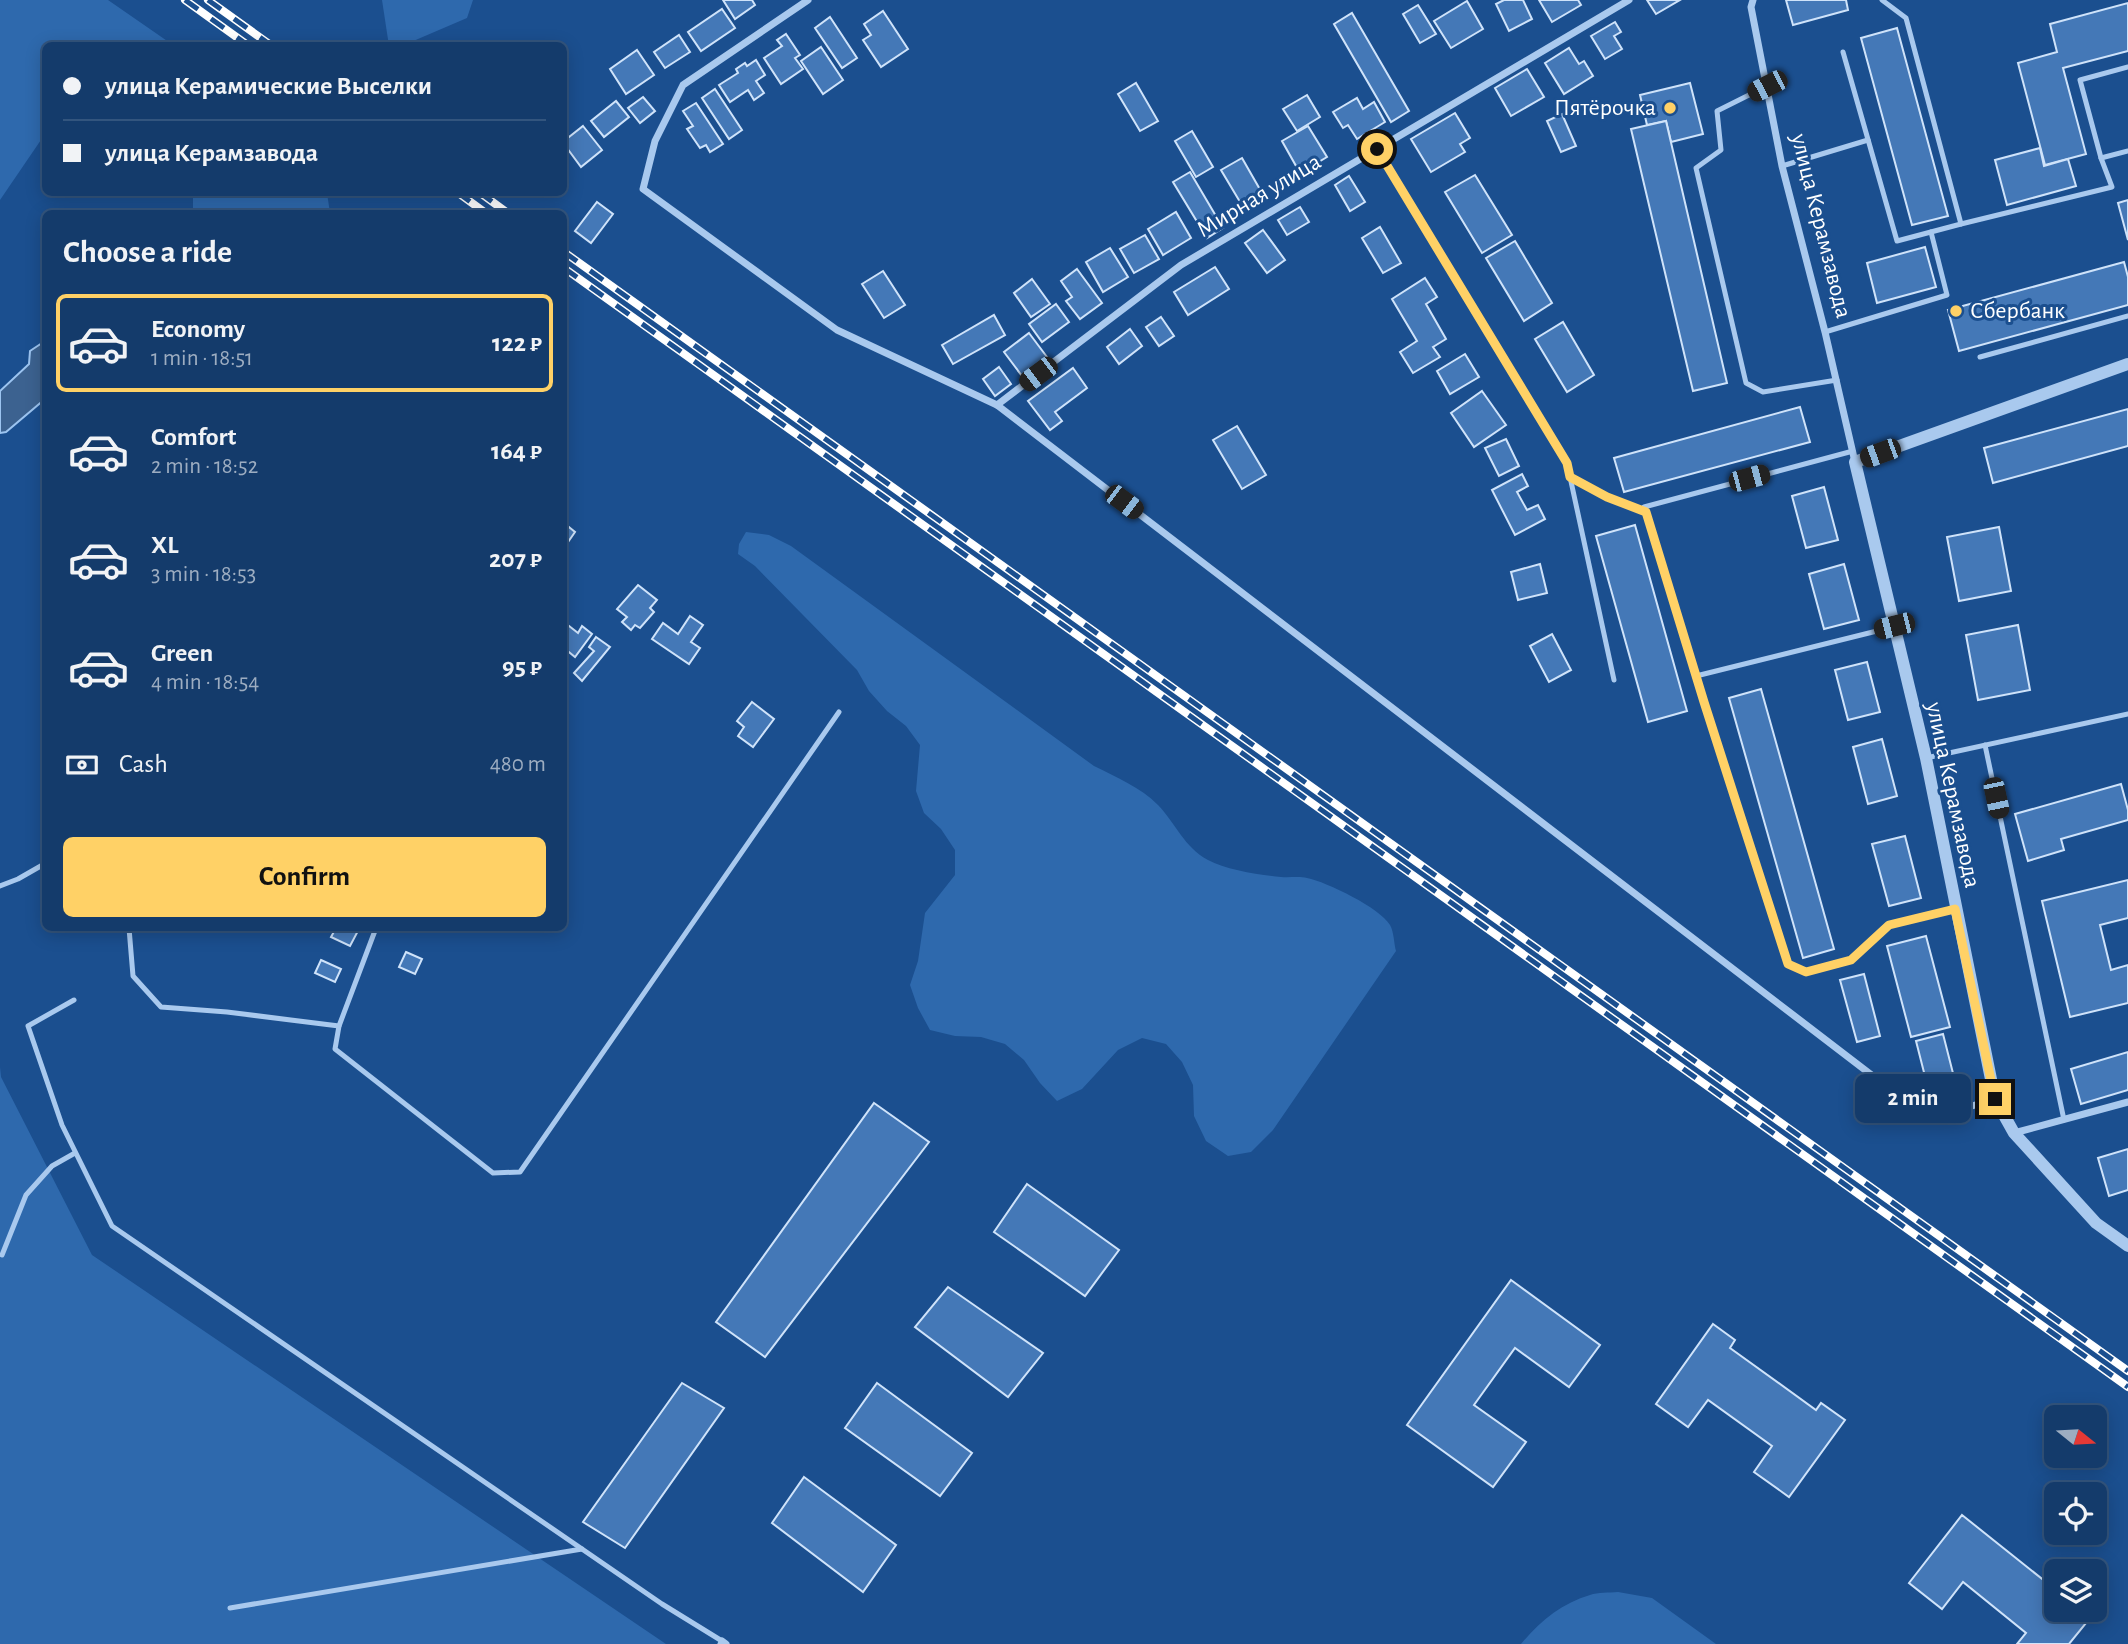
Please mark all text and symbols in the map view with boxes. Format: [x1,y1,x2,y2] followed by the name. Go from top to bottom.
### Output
[1744,67,1791,105] car
[105,73,432,99] text: улица Керамические Выселки
[1554,96,1656,120] place label: Пятёрочка
[1662,100,1678,116] marker: Пятёрочка
[1786,130,1856,321] street label: улица Керамзавода
[1361,133,1393,165] route start
[105,140,318,166] text: улица Керамзавода
[1193,150,1325,242] street label: Мирная улица
[63,236,232,268] text: Choose a ride
[1970,299,2065,323] place label: Сбербанк
[1948,303,1964,319] marker: Сбербанк
[67,312,130,375] icon: car
[151,316,245,342] text: Economy
[492,330,542,356] text: 122 ₽
[151,347,253,370] text: 1 min · 18:51
[1015,353,1062,395] car
[67,420,130,483] icon: car
[151,424,236,450] text: Comfort
[1857,436,1904,470] car
[491,438,542,464] text: 164 ₽
[151,455,258,478] text: 2 min · 18:52
[1726,462,1773,494] car
[1101,481,1148,523] car
[67,528,130,591] icon: car
[151,532,178,558] text: XL
[489,546,542,572] text: 207 ₽
[151,563,256,586] text: 3 min · 18:53
[1872,611,1917,641] car
[67,636,130,699] icon: car
[151,640,213,666] text: Green
[502,654,542,680] text: 95 ₽
[151,671,259,694] text: 4 min · 18:54
[1921,699,1984,890] street label: улица Керамзавода
[63,746,101,784] icon: cash
[119,751,168,777] text: Cash
[490,753,546,776] text: 480 m
[1982,775,2011,821] car
[63,837,546,917] button: Confirm
[1855,1074,1970,1124] callout: 2 min
[1979,1083,2011,1115] route end
[1887,1087,1939,1110] text: 2 min
[2044,1405,2107,1468] north arrow
[2044,1405,2107,1622] map controls
[2044,1482,2107,1545] button: locate
[2044,1559,2107,1622] button: layers

